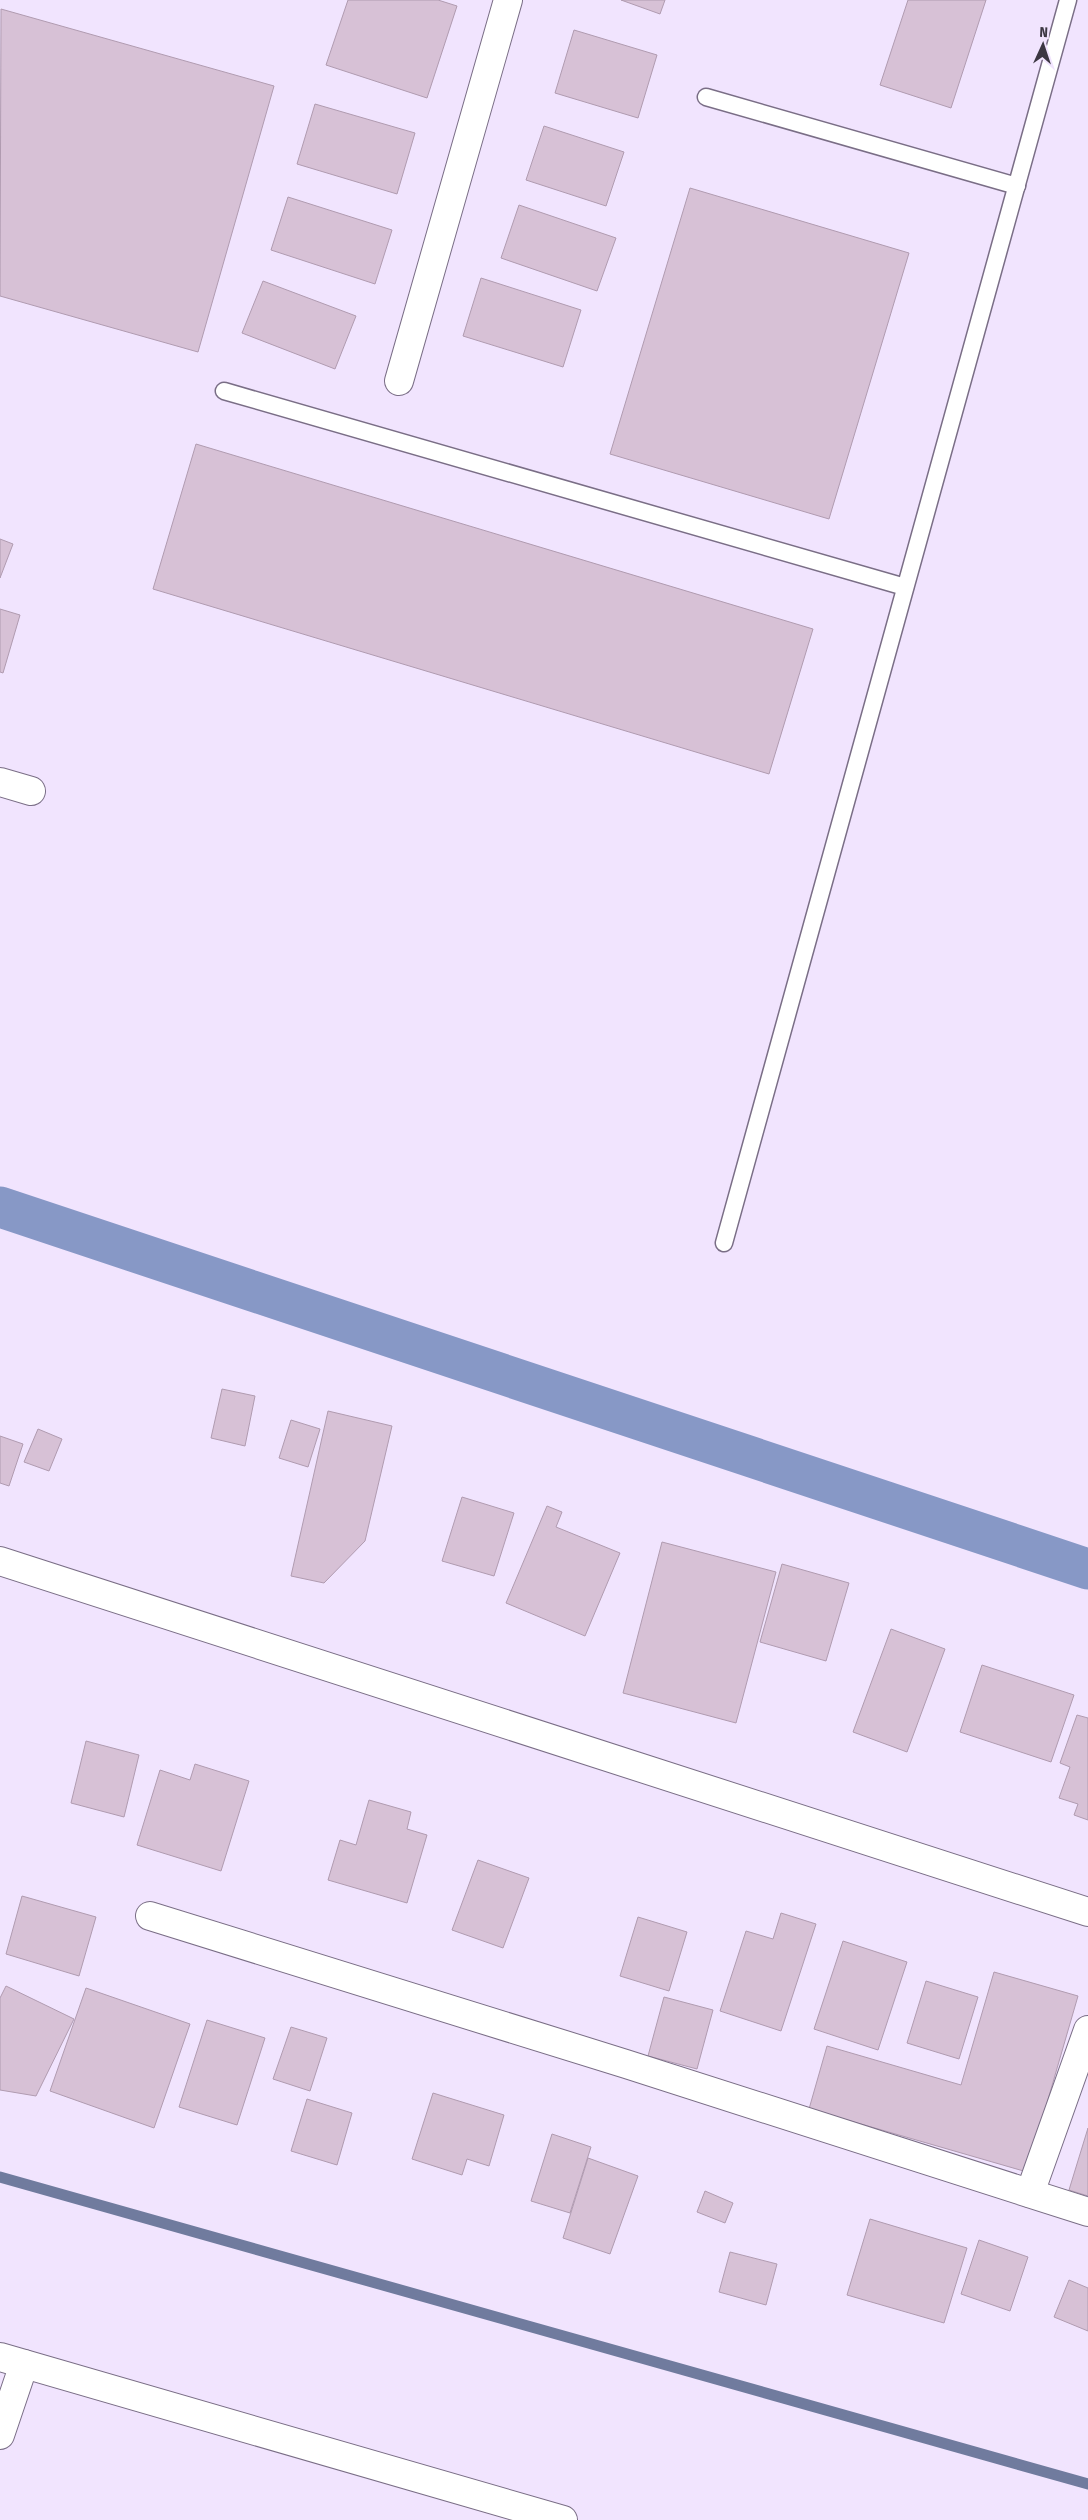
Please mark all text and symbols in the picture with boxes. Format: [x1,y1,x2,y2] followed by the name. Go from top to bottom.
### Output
[1018,20,1068,70] north arrow
[1039,24,1048,41] text: N

